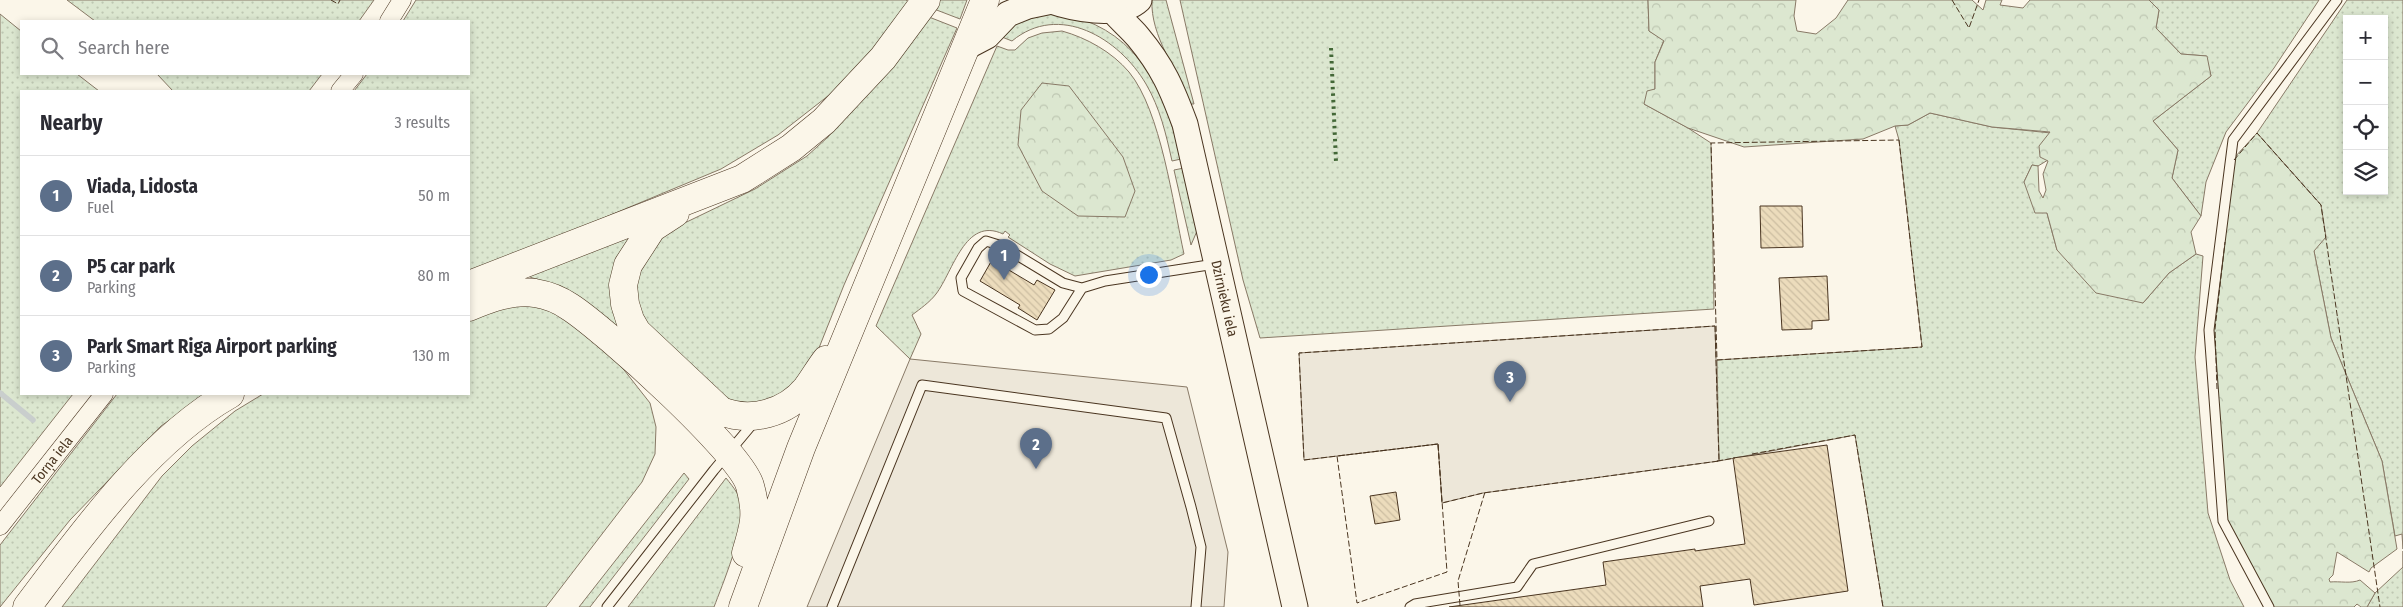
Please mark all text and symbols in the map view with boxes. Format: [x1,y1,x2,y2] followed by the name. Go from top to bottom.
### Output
[2343,15,2388,195] map controls
[2343,15,2388,60] button: +
[20,20,470,75] search box
[38,34,66,62] icon: search
[78,36,170,59] text: Search here
[2343,60,2388,105] button: −
[2343,105,2388,150] button: locate
[40,110,102,136] text: Nearby
[394,113,450,132] text: 3 results
[2343,150,2388,195] button: layers
[87,175,198,198] text: Viada, Lidosta
[53,186,59,205] text: 1
[418,186,450,205] text: 50 m
[87,198,114,217] text: Fuel
[988,239,1020,280] pin: 1
[87,255,175,278] text: P5 car park
[1208,259,1242,338] street label: Dzirnieku iela
[1136,262,1162,288] your location
[52,266,60,285] text: 2
[418,266,450,285] text: 80 m
[87,278,135,297] text: Parking
[87,335,337,358] text: Park Smart Riga Airport parking
[52,346,60,365] text: 3
[412,346,450,365] text: 130 m
[87,358,135,377] text: Parking
[1494,361,1526,402] pin: 3
[1020,428,1052,469] pin: 2
[28,432,76,487] street label: Torņa iela

